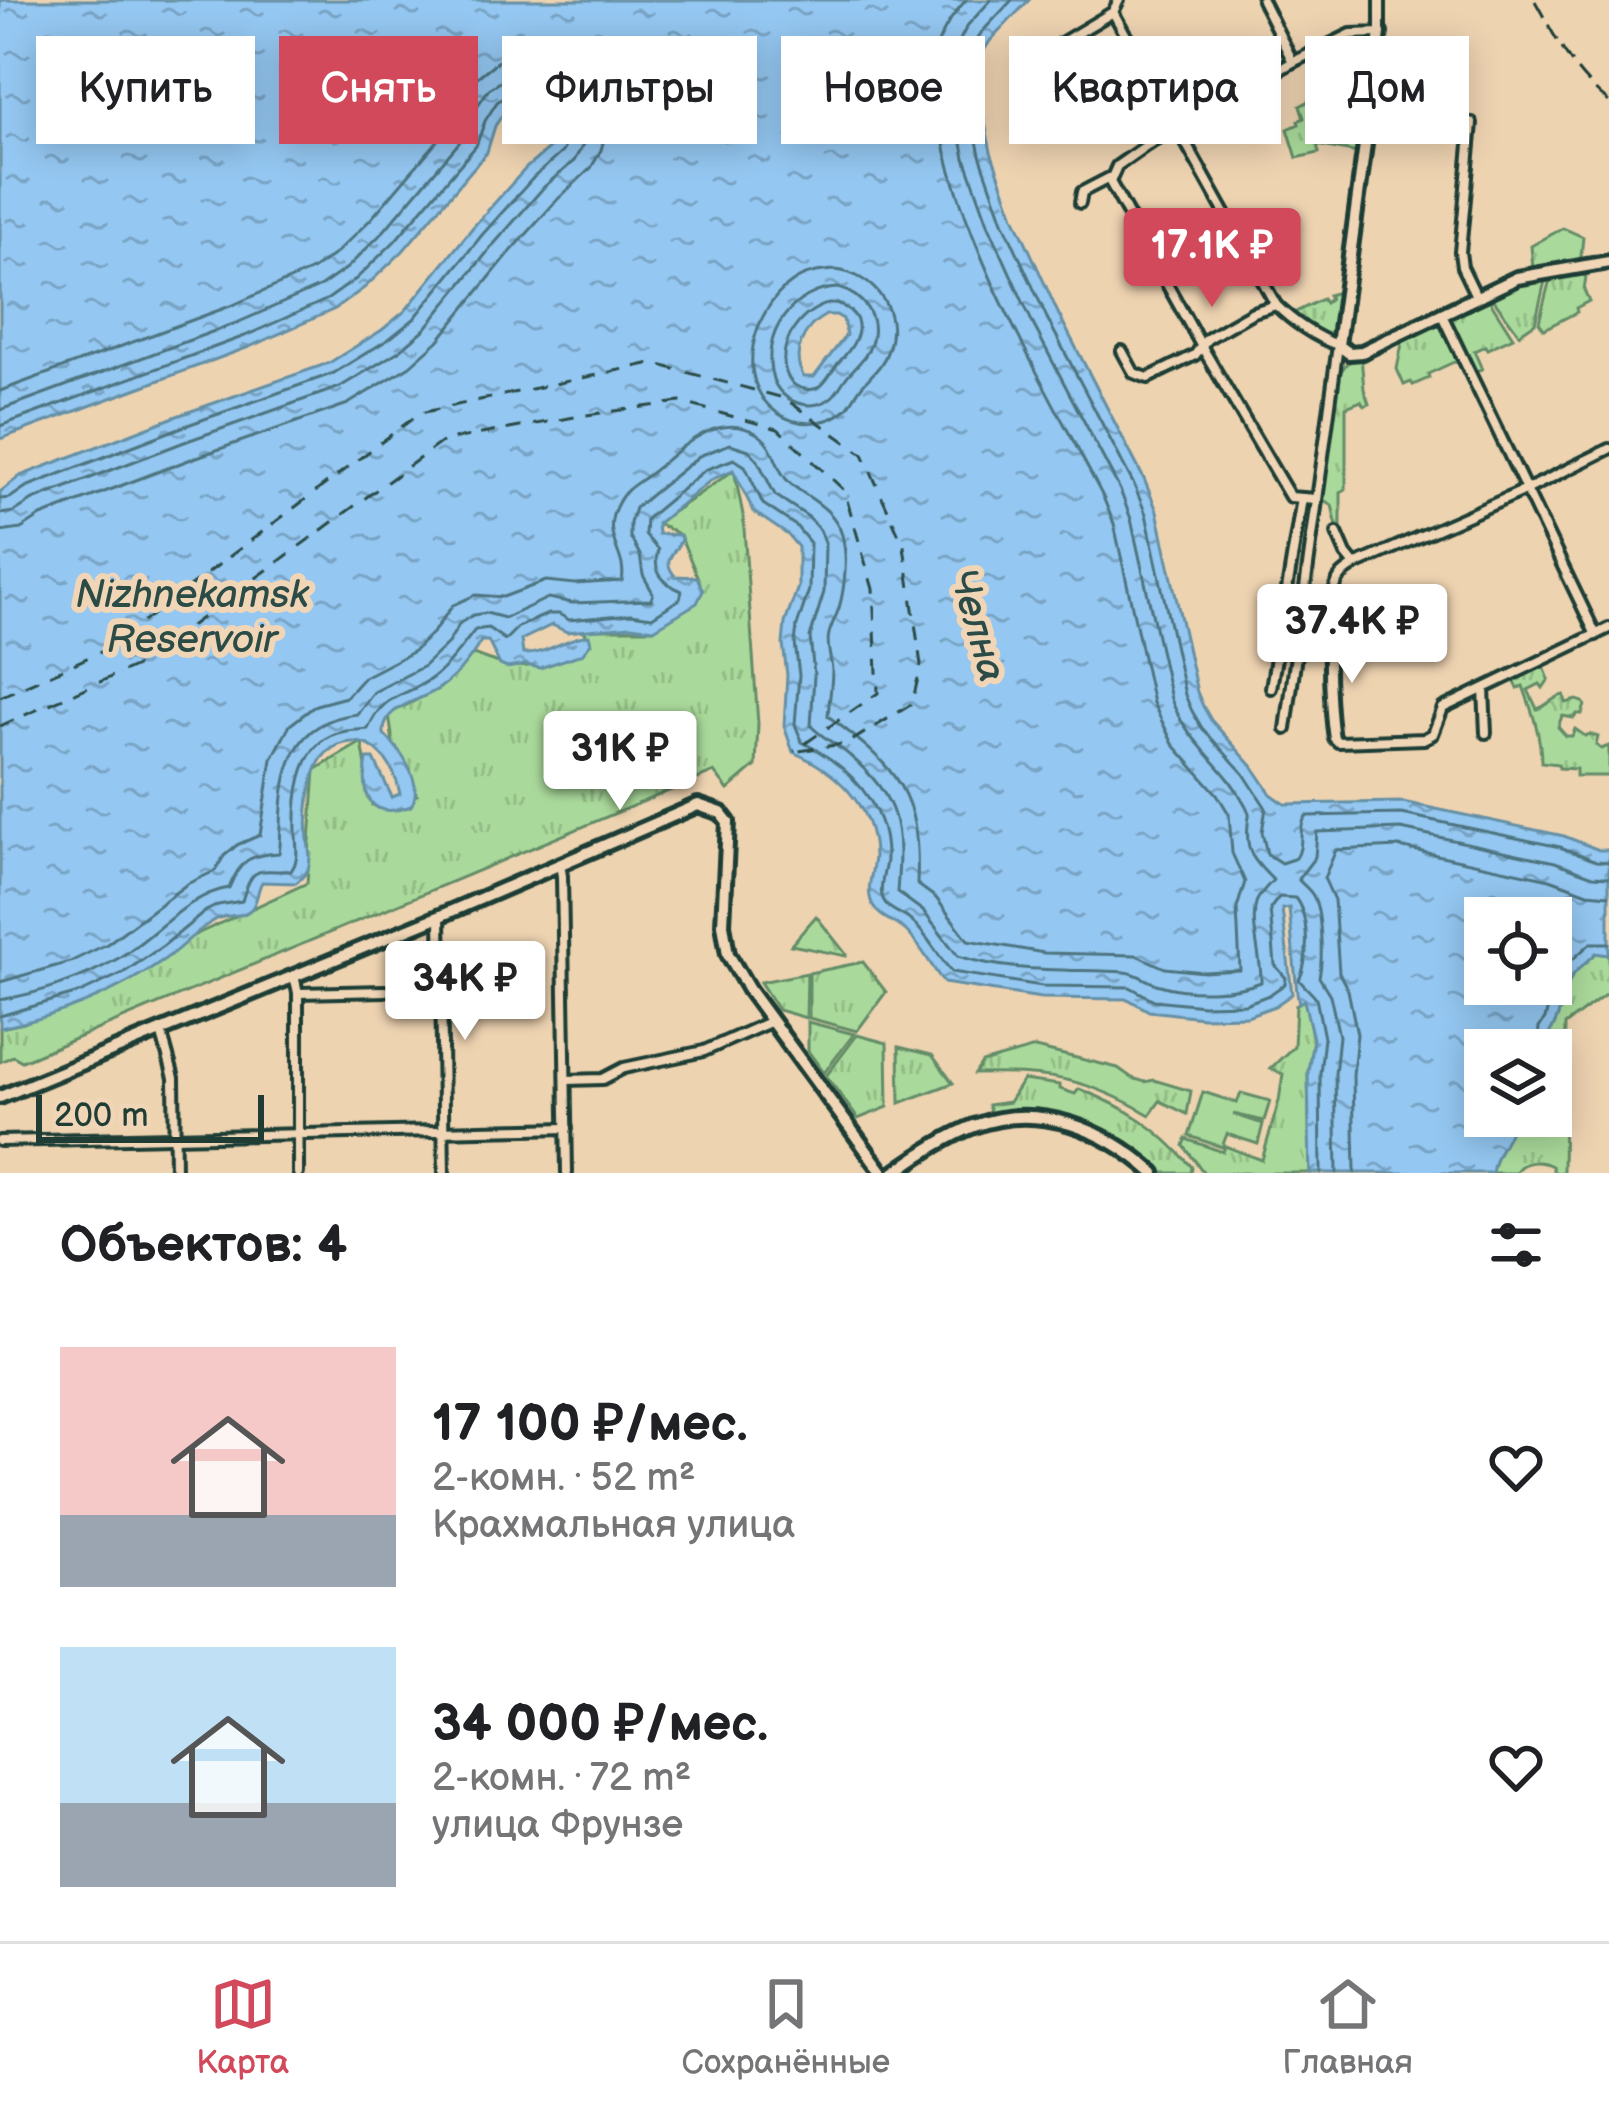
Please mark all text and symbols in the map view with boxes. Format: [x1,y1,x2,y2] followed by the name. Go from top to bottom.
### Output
[36,36,255,144] chip: Купить
[279,36,478,144] chip: Снять
[502,36,757,144] chip: Фильтры
[781,36,985,144] chip: Новое
[1009,36,1281,144] chip: Квартира
[1305,36,1469,144] chip: Дом
[1101,208,1323,310] pin: 17.1K ₽
[1151,223,1273,270] text: 17.1K ₽
[938,564,1015,687] water label: Челна
[75,572,310,664] water label: Nizhnekamsk Reservoir
[1241,584,1463,686] pin: 37.4K ₽
[1284,599,1420,646] text: 37.4K ₽
[536,711,704,813] pin: 31K ₽
[571,726,669,773] text: 31K ₽
[1464,897,1572,1137] map controls
[1464,897,1572,1005] button: locate
[381,941,549,1043] pin: 34K ₽
[412,956,518,1003] text: 34K ₽
[1464,1029,1572,1137] button: layers
[36,1089,264,1142] scale bar
[54,1096,148,1136] text: 200 m
[1483,1212,1549,1278] icon: filters
[60,1215,347,1276] text: Объектов: 4
[432,1394,748,1455] text: 17 100 ₽/мес.
[156,1395,300,1539] icon: home
[1483,1434,1549,1500] icon: heart
[432,1455,696,1502] text: 2-комн. · 52 m²
[432,1502,795,1549] text: Крахмальная улица
[432,1694,768,1755] text: 34 000 ₽/мес.
[156,1695,300,1839] icon: home
[1483,1734,1549,1800] icon: heart
[432,1755,691,1802] text: 2-комн. · 72 m²
[432,1802,683,1849] text: улица Фрунзе
[196,1971,289,2083] tab: Карта
[682,1971,890,2083] tab: Сохранённые
[1283,1971,1413,2083] tab: Главная

